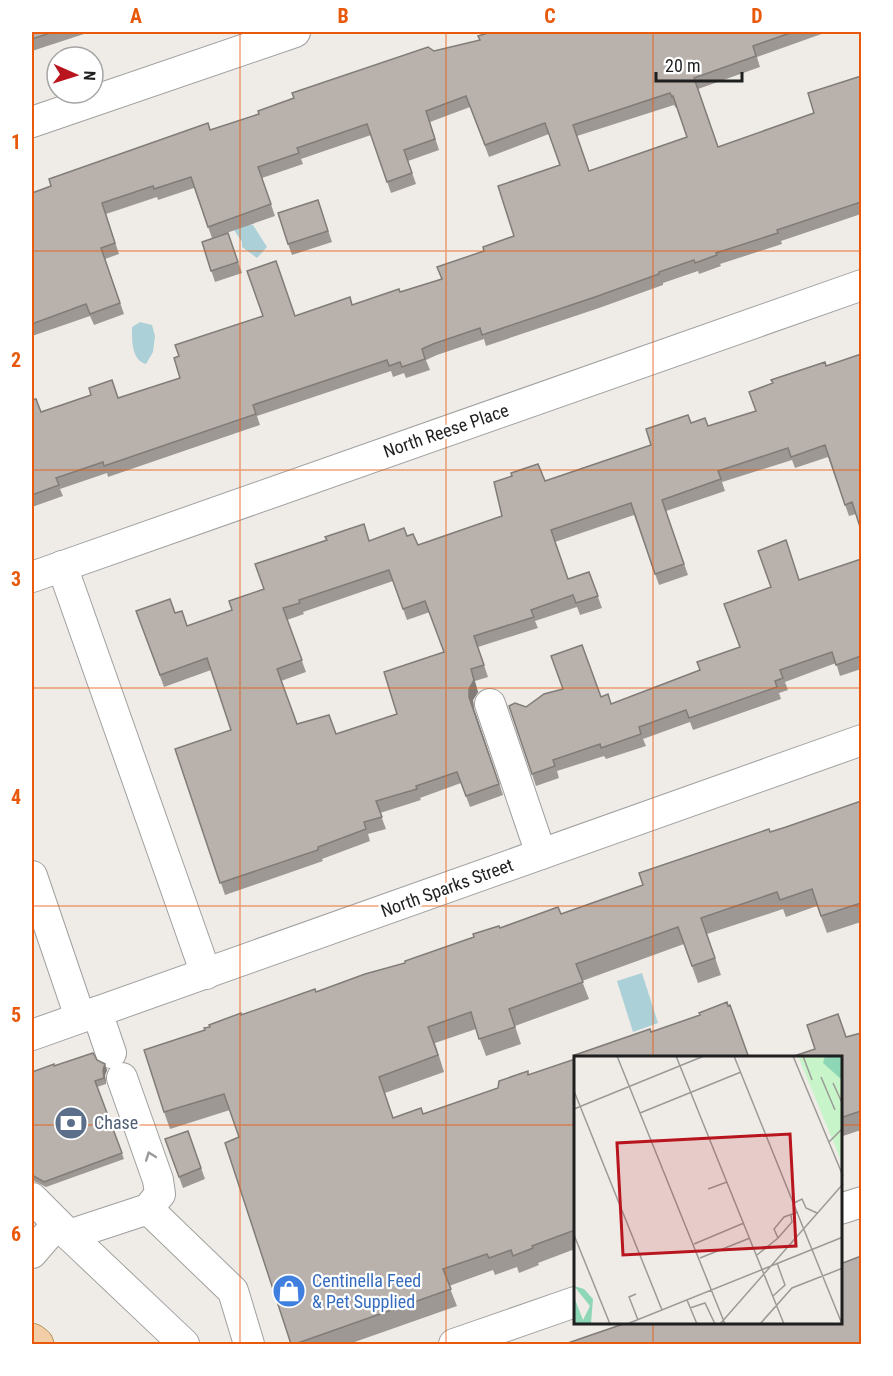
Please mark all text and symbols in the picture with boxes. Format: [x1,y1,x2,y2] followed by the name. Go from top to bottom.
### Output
[130,4,142,28] text: A
[337,4,349,28] text: B
[544,4,556,28] text: C
[751,4,763,28] text: D
[45,45,105,105] north arrow
[656,45,742,83] scale bar
[665,55,700,76] text: 20 m
[80,70,99,81] text: N
[11,130,21,154] text: 1
[11,348,21,372] text: 2
[381,399,511,462] street label: North Reese Place
[11,567,21,591] text: 3
[11,785,21,809] text: 4
[378,854,516,921] street label: North Sparks Street
[11,1003,21,1027] text: 5
[574,1056,842,1325] inset map
[53,1105,89,1141] bank icon: Chase
[94,1112,138,1133] place label: Chase
[144,1151,157,1161] one-way arrow
[11,1222,21,1246] text: 6
[312,1270,421,1312] place label: Centinella Feed & Pet Supplied
[271,1273,307,1309] shop icon: Centinella Feed & Pet Supplied

